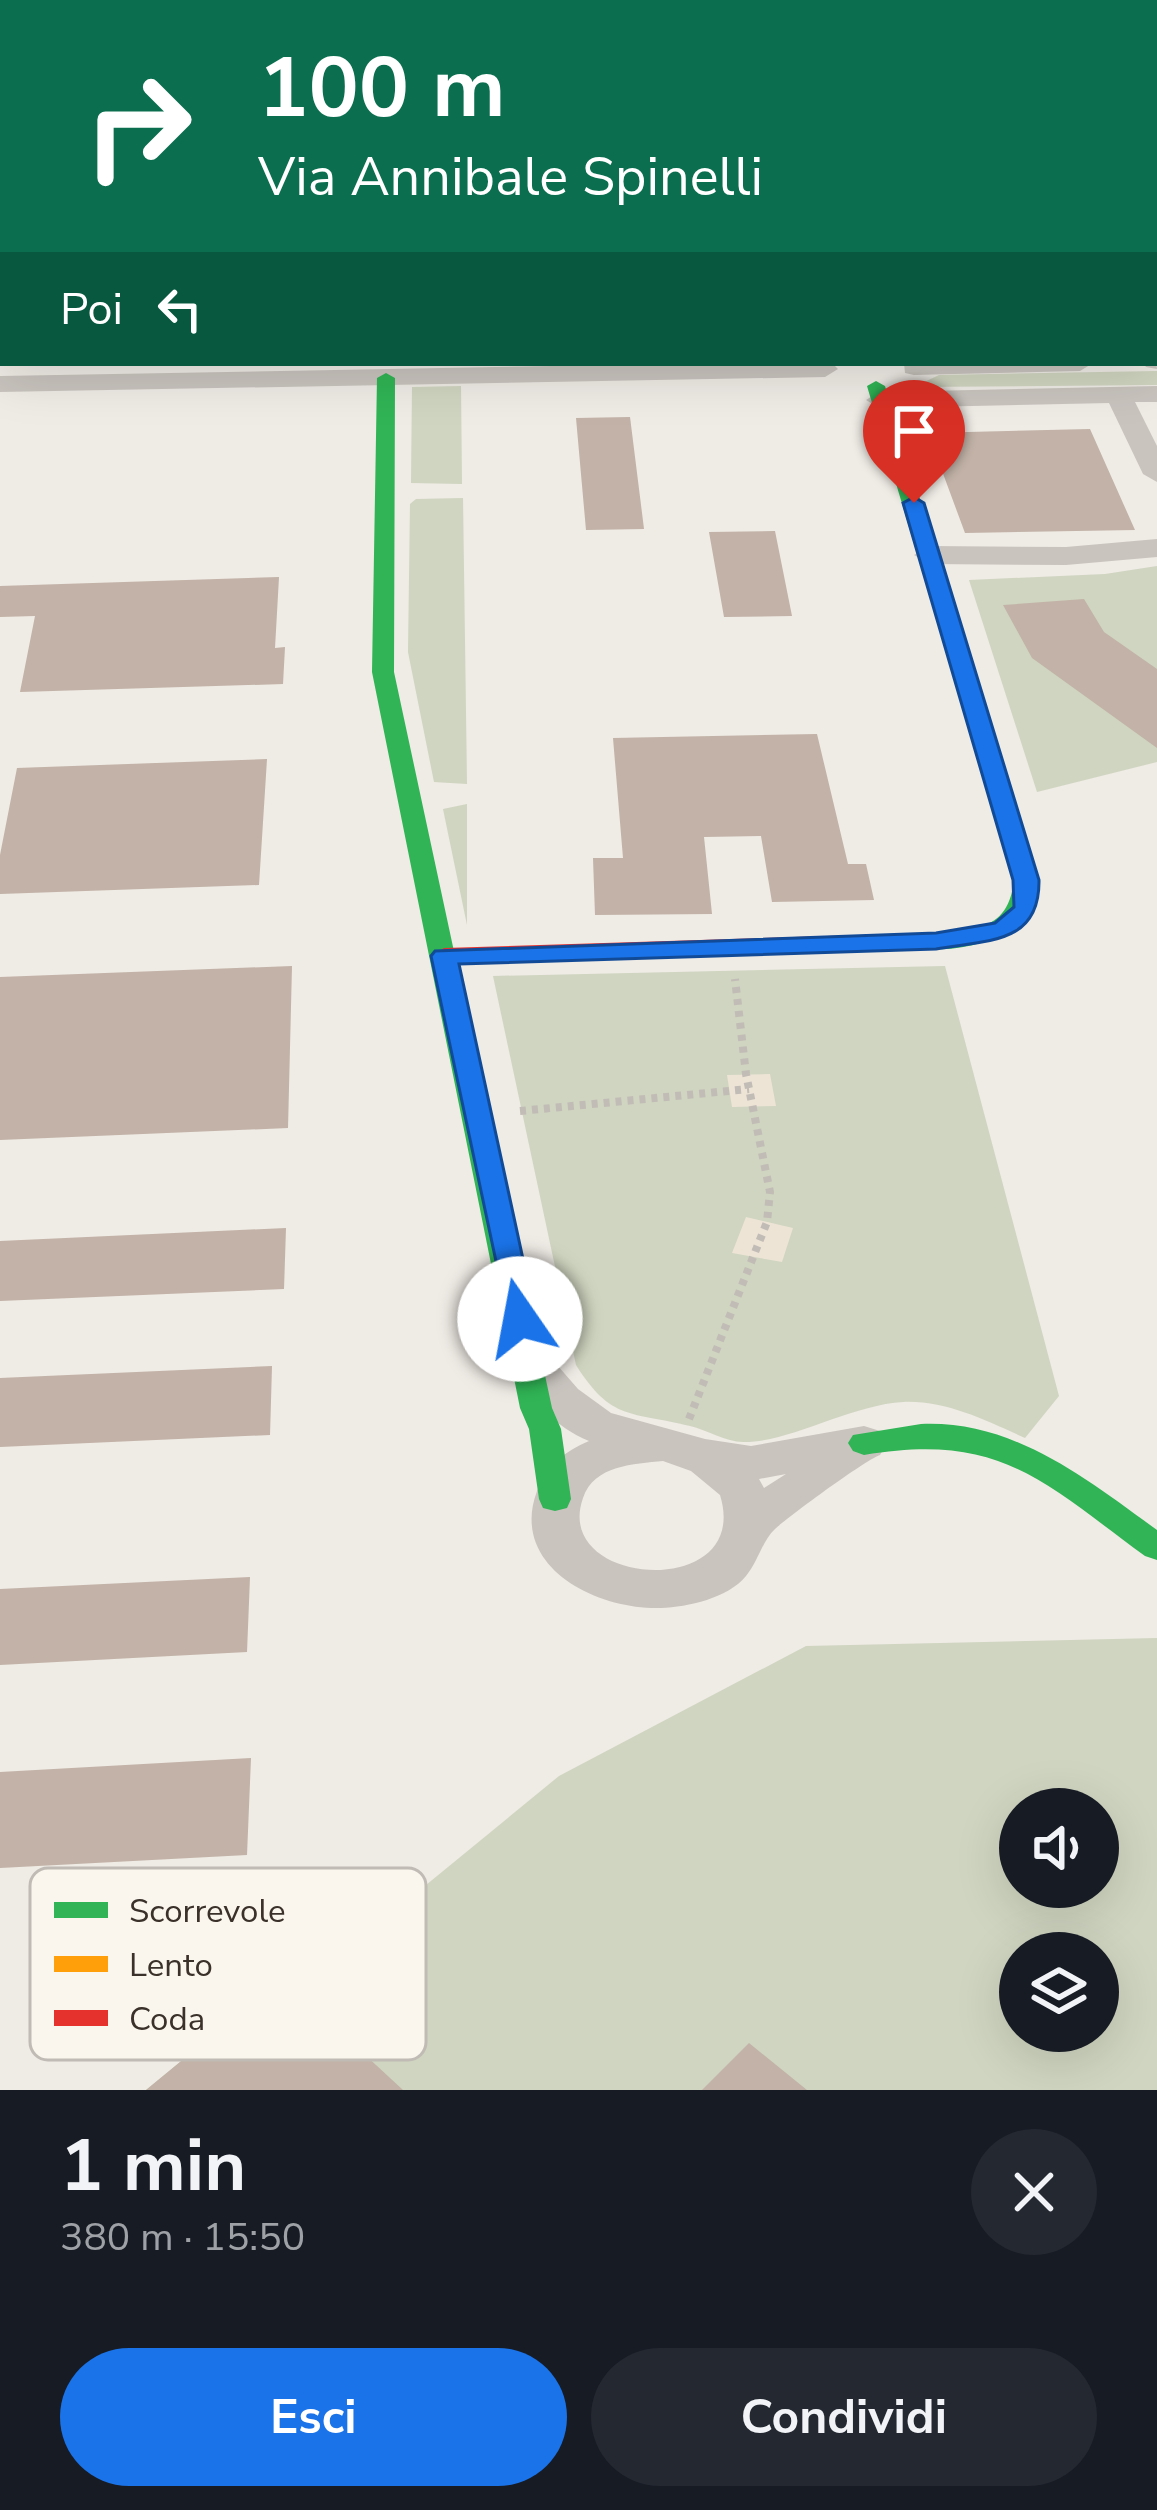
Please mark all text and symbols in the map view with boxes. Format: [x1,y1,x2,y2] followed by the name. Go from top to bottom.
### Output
[258,31,506,146] text: 100 m
[60,48,216,204] icon: right
[258,140,763,214] text: Via Annibale Spinelli
[147,276,213,342] icon: left
[60,279,123,340] text: Poi
[863,380,965,503] pin
[881,398,947,464] icon: arrive
[457,1256,583,1382] position arrow
[999,1788,1119,2052] map controls
[999,1788,1119,1908] button: sound
[30,1868,426,2060] legend
[129,1889,286,1934] text: Scorrevole
[999,1932,1119,2052] button: layers
[129,1943,213,1988] text: Lento
[129,1997,205,2042] text: Coda
[60,2117,246,2215] text: 1 min
[971,2129,1097,2255] button: close
[60,2211,305,2264] text: 380 m · 15:50
[60,2348,567,2486] button: Esci
[591,2348,1097,2486] button: Condividi

